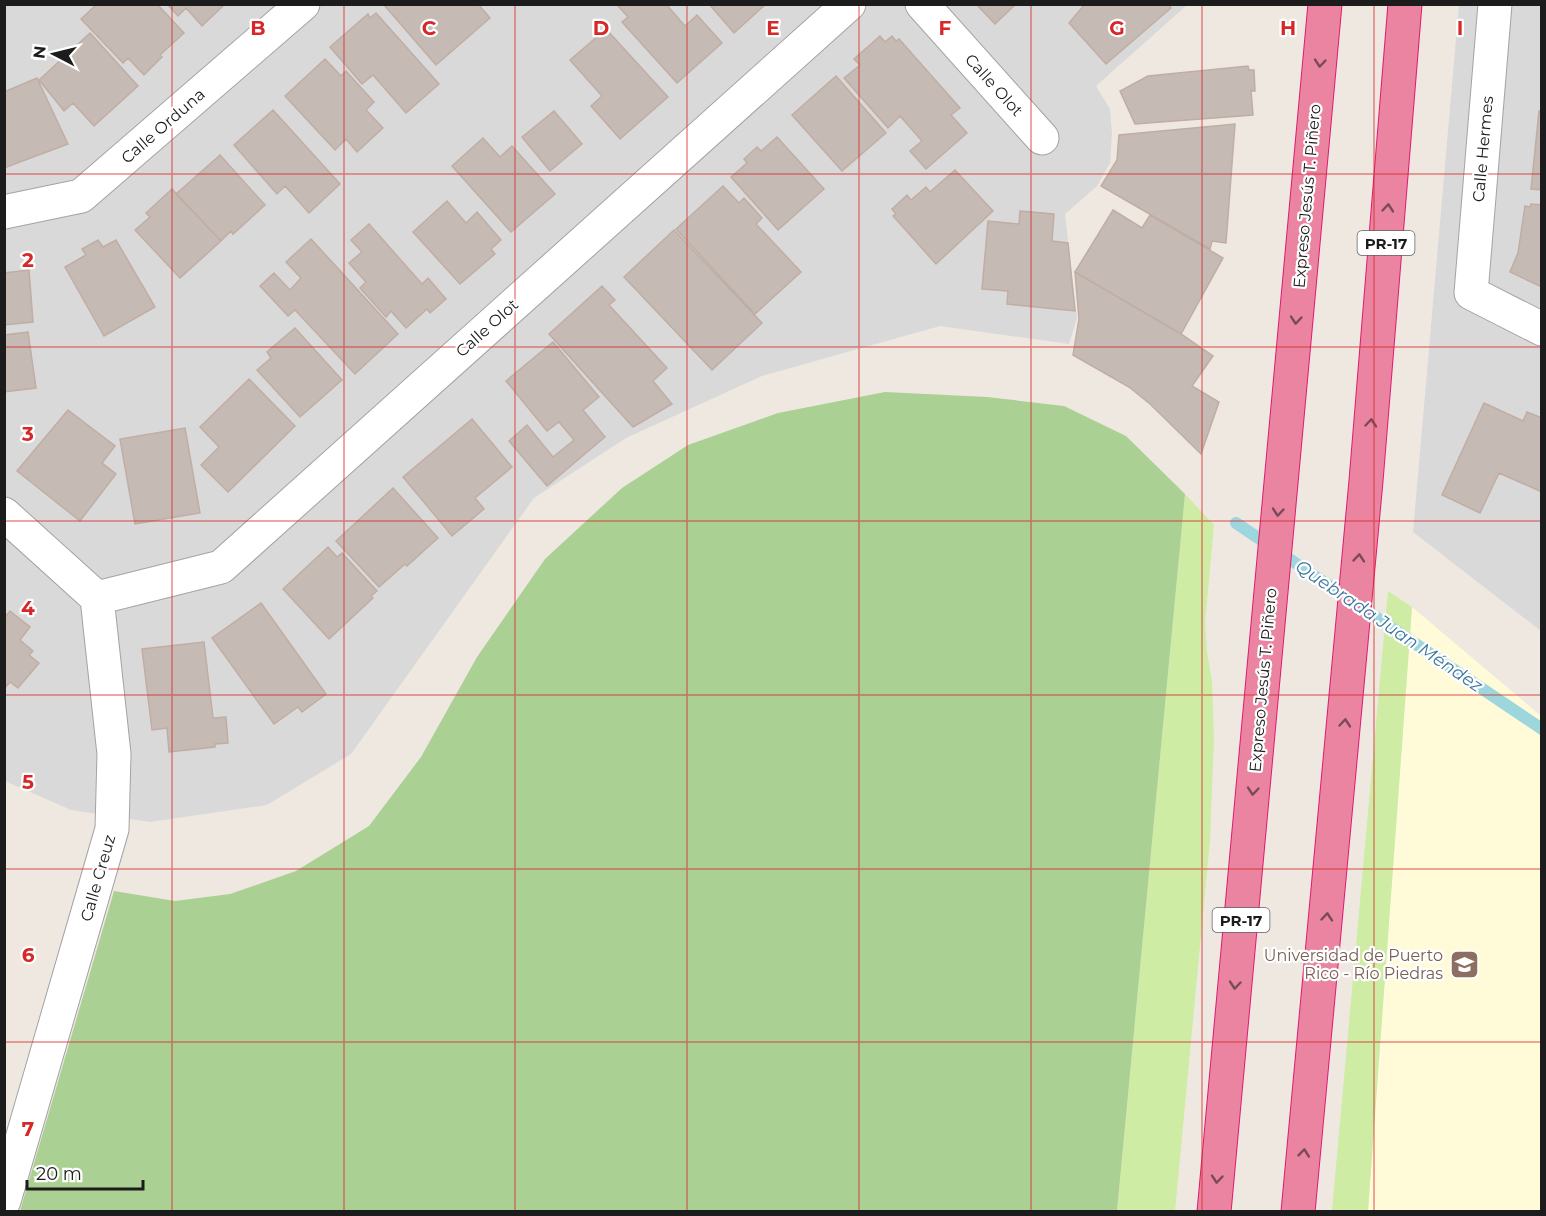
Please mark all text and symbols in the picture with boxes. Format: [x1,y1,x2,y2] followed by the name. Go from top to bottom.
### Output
[250,16,266,40] text: B
[422,16,437,40] text: C
[593,16,609,40] text: D
[766,16,780,40] text: E
[939,16,952,40] text: F
[1109,16,1125,40] text: G
[1280,16,1296,40] text: H
[1457,16,1463,40] text: I
[24,24,84,84] north arrow
[29,45,50,60] text: N
[961,50,1027,120] street label: Calle Olot
[1314,58,1327,67] one-way arrow
[117,85,209,167] street label: Calle Orduna
[1469,95,1497,203] street label: Calle Hermes
[1289,103,1325,289] street label: Expreso Jesús T. Piñero
[1382,203,1395,212] one-way arrow
[1358,231,1414,255] road number: PR-17
[22,248,34,272] text: 2
[452,295,522,361] street label: Calle Olot
[1290,315,1303,324] one-way arrow
[1364,418,1377,427] one-way arrow
[21,422,34,446] text: 3
[1272,508,1285,517] one-way arrow
[1353,554,1366,563] one-way arrow
[1291,555,1487,697] water label: Quebrada Juan Méndez
[1245,587,1281,773] street label: Expreso Jesús T. Piñero
[21,596,35,620] text: 4
[1338,719,1351,728] one-way arrow
[22,770,34,794] text: 5
[1247,786,1260,795] one-way arrow
[77,832,119,924] street label: Calle Creuz
[1212,908,1270,932] road number: PR-17
[1320,913,1333,922] one-way arrow
[22,943,35,967] text: 6
[1264,946,1443,983] place label: Universidad de Puerto Rico - Río Piedras
[1448,948,1480,980] school or university icon: Universidad de Puerto Rico - Río Piedras
[1229,981,1242,990] one-way arrow
[22,1117,34,1141] text: 7
[1297,1149,1310,1158] one-way arrow
[27,1153,142,1191] scale bar
[36,1163,82,1185] text: 20 m
[1211,1175,1224,1184] one-way arrow

